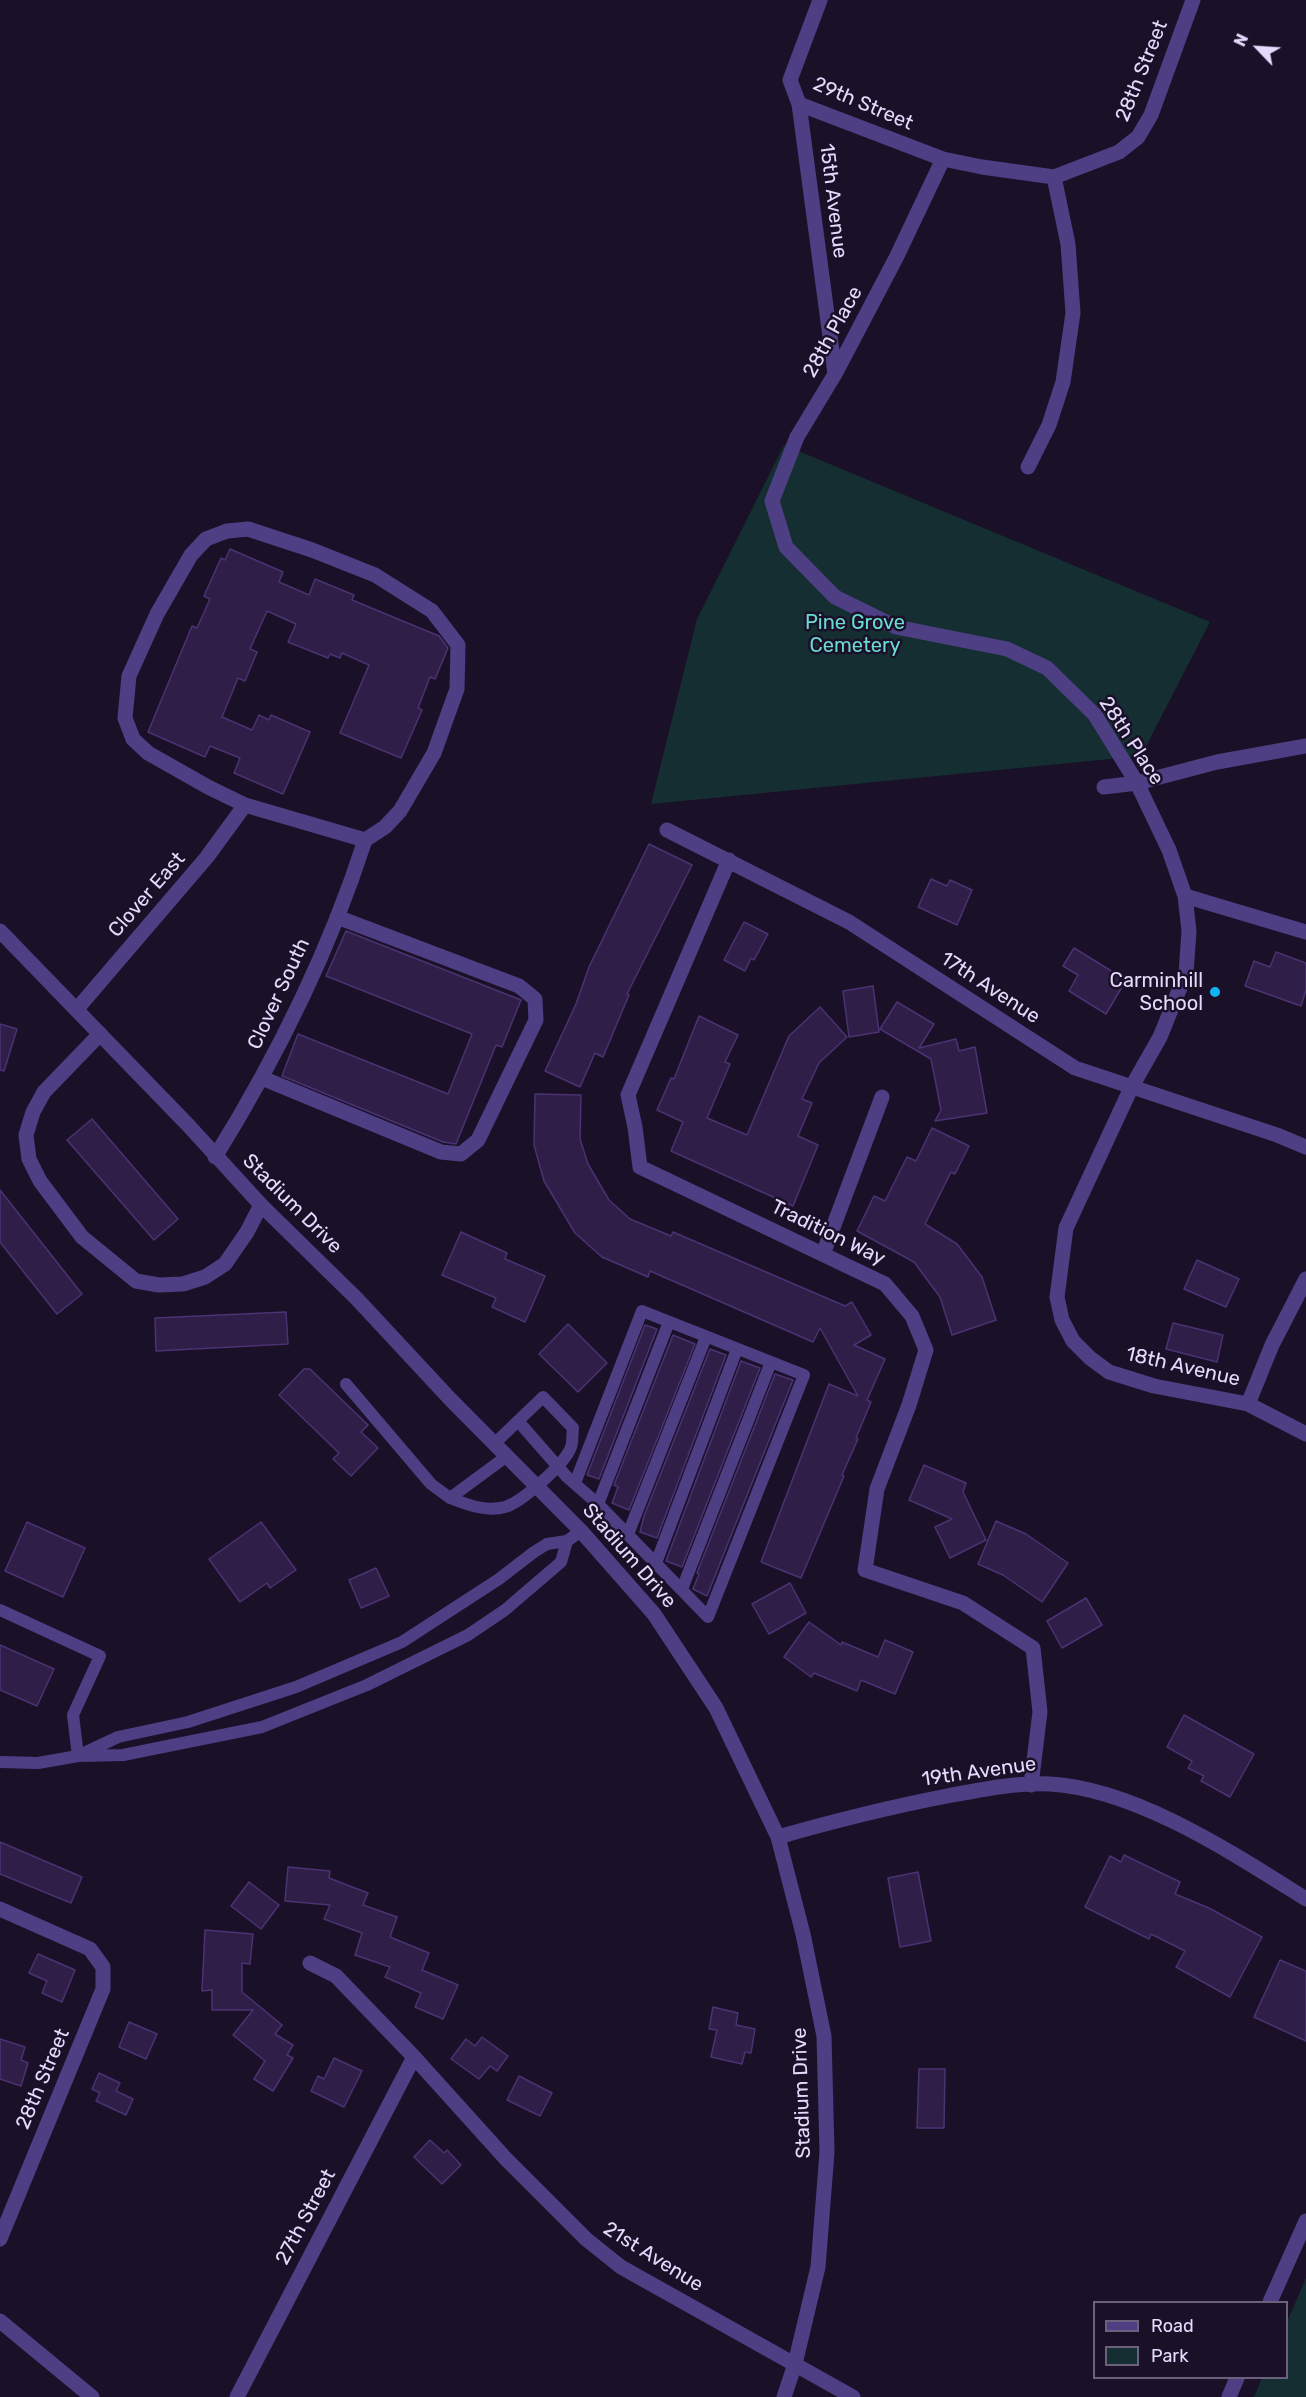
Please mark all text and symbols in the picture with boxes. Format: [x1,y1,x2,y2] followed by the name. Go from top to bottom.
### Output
[1111,17,1173,125] street label: 28th Street
[1228,18,1288,78] north arrow
[1230,31,1252,49] text: N
[809,72,917,136] street label: 29th Street
[814,142,852,260] street label: 15th Avenue
[798,282,868,382] street label: 28th Place
[805,611,905,658] park label: Pine Grove Cemetery
[1094,692,1168,790] street label: 28th Place
[104,848,190,942] street label: Clover East
[243,935,315,1053] street label: Clover South
[936,947,1044,1029] street label: 17th Avenue
[1110,969,1203,1016] place label: Carminhill School
[1208,985,1222,999] marker: Carminhill School
[237,1149,347,1259] street label: Stadium Drive
[767,1195,889,1271] street label: Tradition Way
[1124,1342,1242,1392] street label: 18th Avenue
[577,1499,681,1613] street label: Stadium Drive
[920,1752,1038,1792] street label: 19th Avenue
[11,2025,75,2133] street label: 28th Street
[788,2027,816,2159] street label: Stadium Drive
[271,2165,341,2269] street label: 27th Street
[599,2217,707,2297] street label: 21st Avenue
[1093,2301,1288,2379] legend
[1151,2315,1194,2337] text: Road
[1151,2345,1188,2367] text: Park

